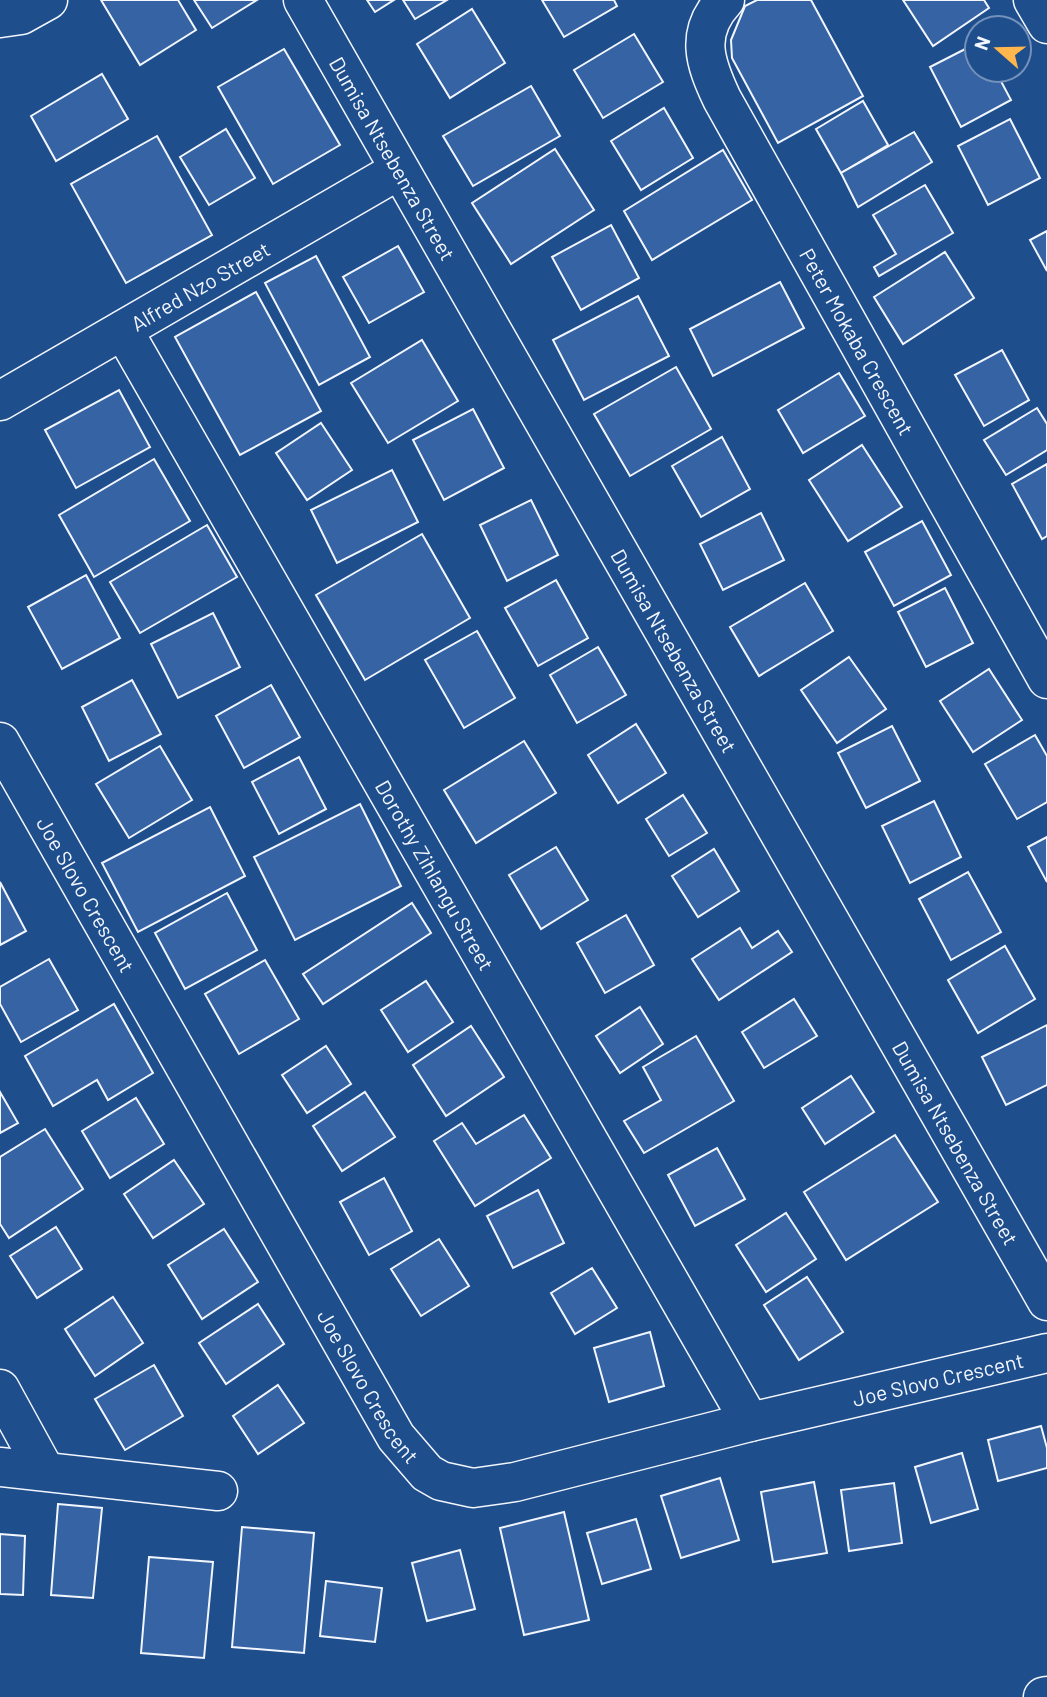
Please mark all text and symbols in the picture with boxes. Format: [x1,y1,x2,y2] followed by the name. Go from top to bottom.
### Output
[963,14,1033,84] north arrow
[969,33,995,53] text: N
[325,52,461,264] street label: Dumisa Ntsebenza Street
[126,235,274,335] street label: Alfred Nzo Street
[796,244,920,439] street label: Peter Mokaba Crescent
[607,544,743,756] street label: Dumisa Ntsebenza Street
[371,775,500,974] street label: Dorothy Zihlangu Street
[32,812,141,976] street label: Joe Slovo Crescent
[888,1036,1024,1249] street label: Dumisa Ntsebenza Street
[313,1305,425,1468] street label: Joe Slovo Crescent
[850,1346,1026,1410] street label: Joe Slovo Crescent

